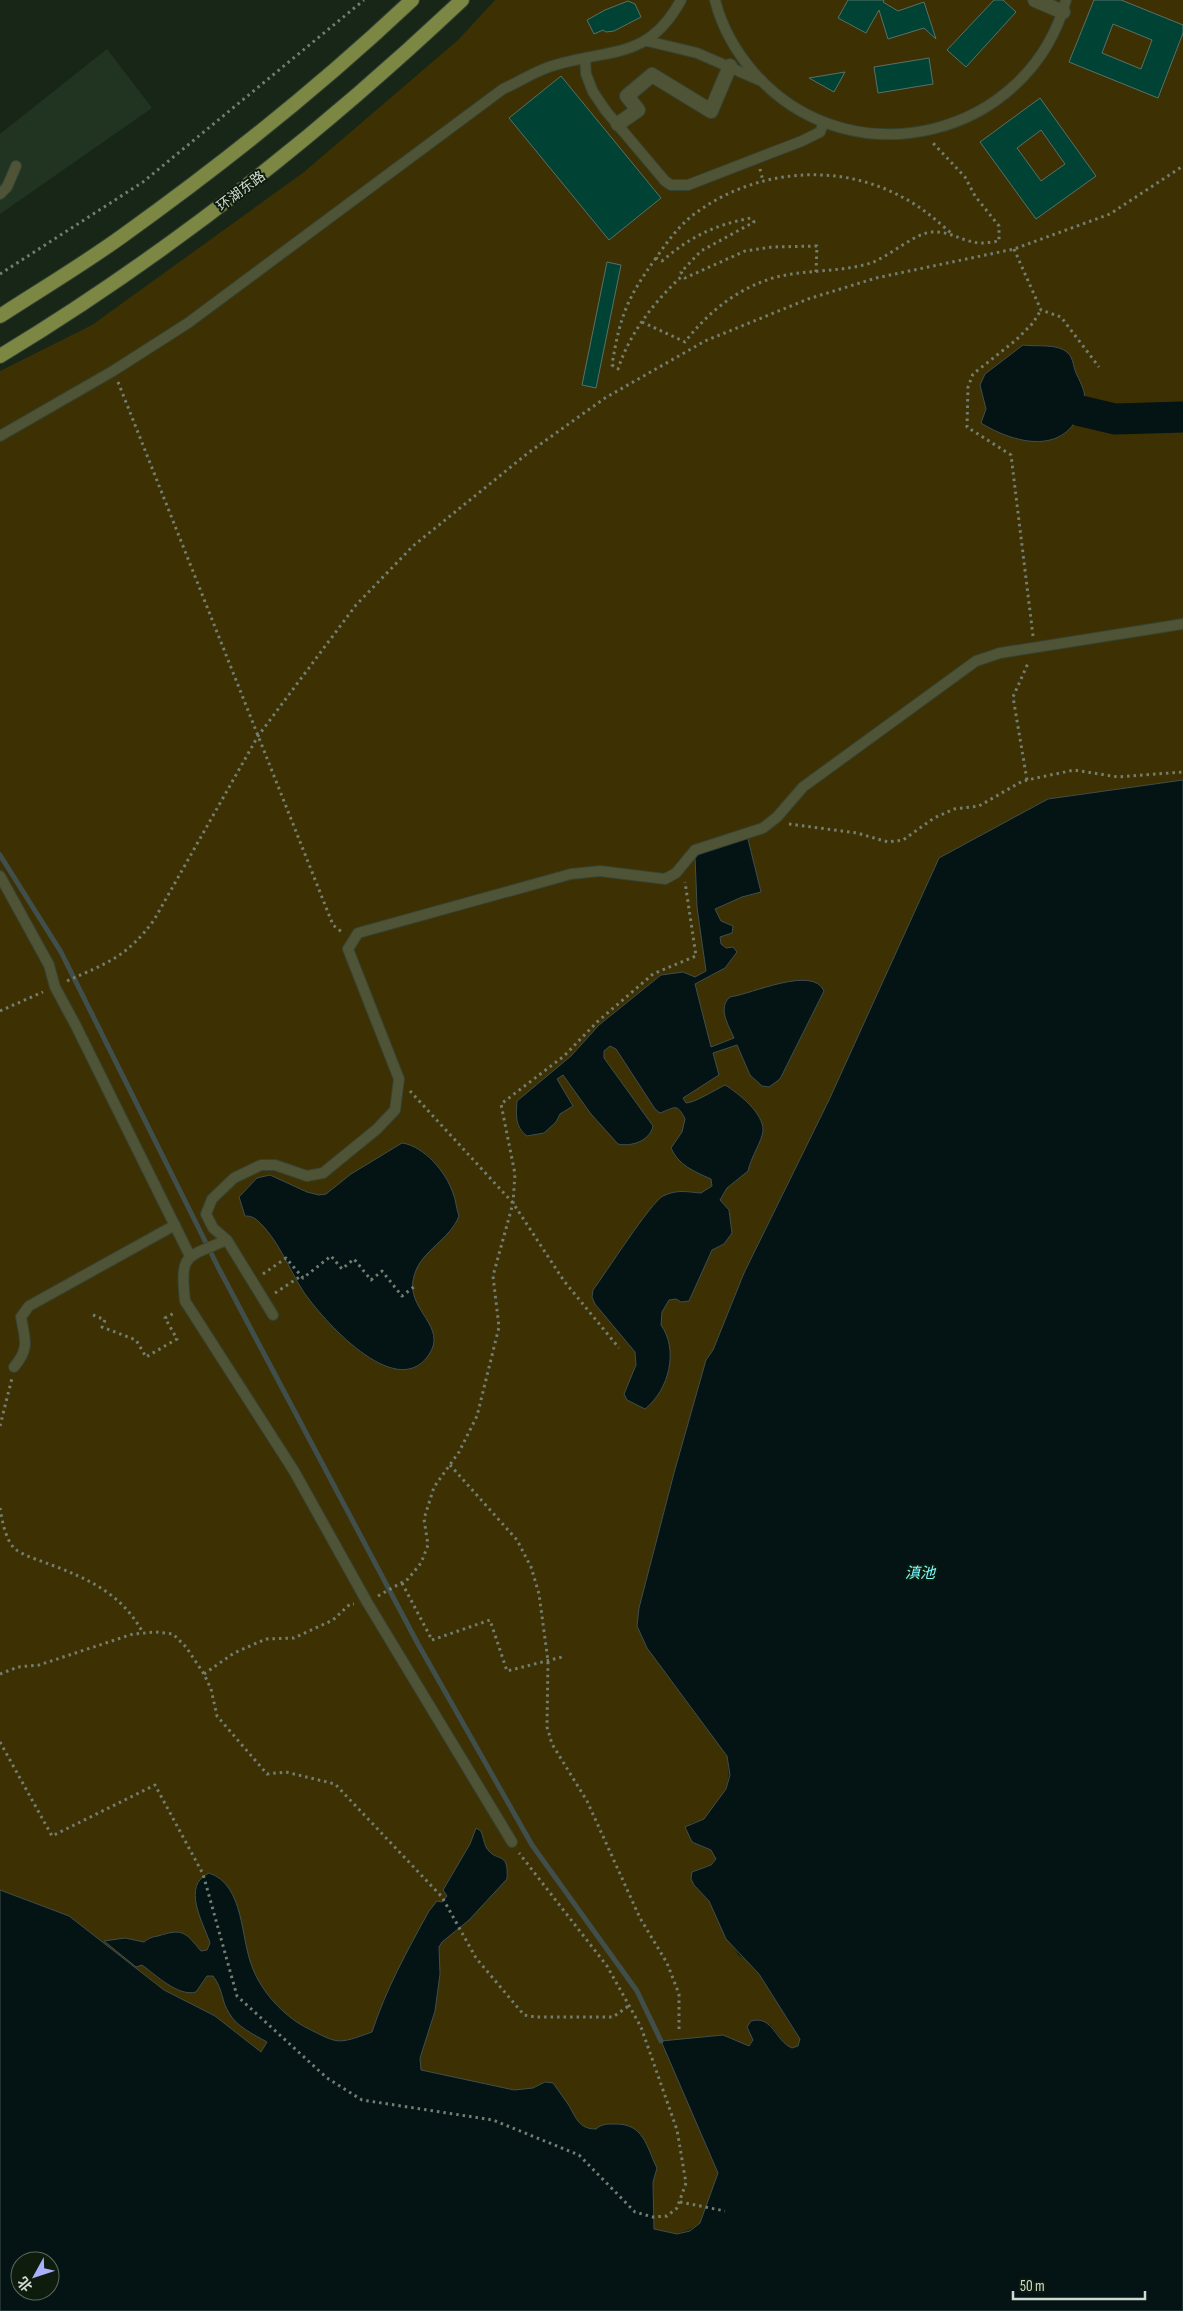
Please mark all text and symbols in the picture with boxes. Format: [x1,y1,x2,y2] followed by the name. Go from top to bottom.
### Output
[214,167,268,215] street label: 环湖东路
[905,1564,937,1583] water label: 滇池
[10,2251,60,2301] north arrow
[1013,2268,1146,2300] scale bar
[14,2273,36,2295] text: 北
[1020,2277,1045,2296] text: 50 m

